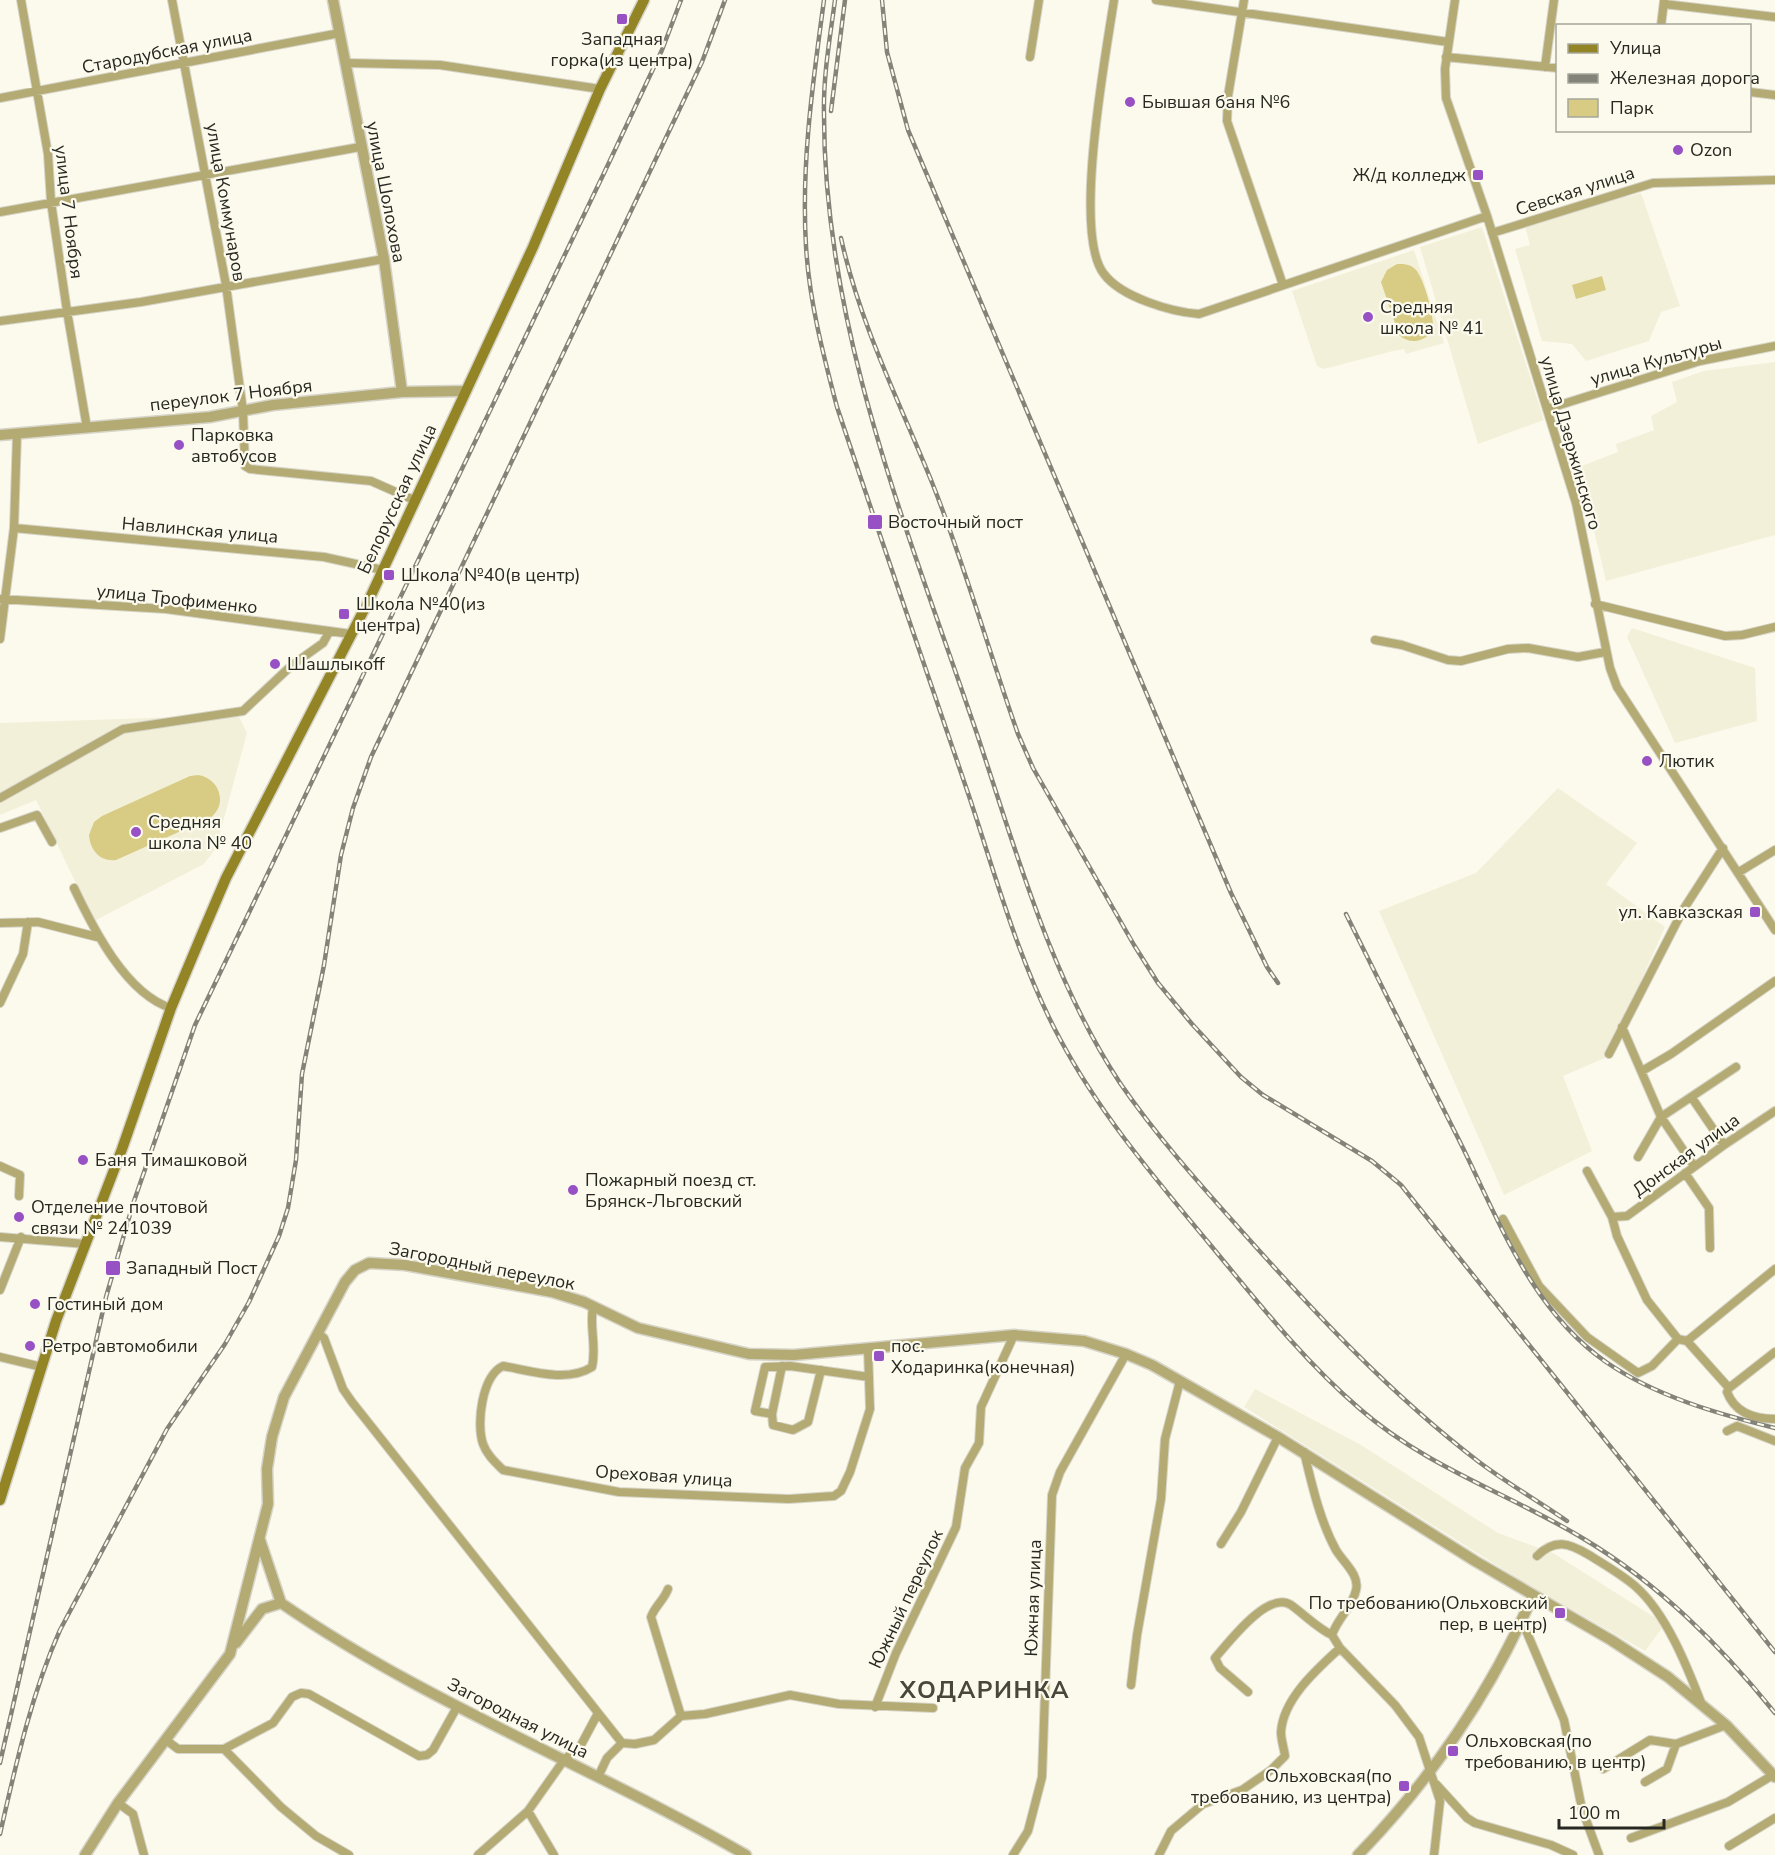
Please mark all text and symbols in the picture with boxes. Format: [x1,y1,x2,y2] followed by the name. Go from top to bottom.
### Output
[615,12,629,26] marker: Западная горка(из центра)
[80,23,254,79] street label: Стародубская улица
[1556,24,1751,132] legend
[551,27,693,72] place label: Западная горка(из центра)
[1609,36,1661,60] text: Улица
[1610,66,1760,90] text: Железная дорога
[1142,90,1290,114] place label: Бывшая баня №6
[1123,95,1137,109] marker: Бывшая баня №6
[1610,96,1654,120] text: Парк
[361,119,411,265] street label: улица Шолохова
[200,121,252,283] street label: улица Коммунаров
[1690,138,1732,162] place label: Ozon
[1671,143,1685,157] marker: Ozon
[49,144,89,280] street label: улица 7 Ноября
[1512,160,1638,222] street label: Севская улица
[1353,163,1467,187] place label: Ж/д колледж
[1471,168,1485,182] marker: Ж/д колледж
[1380,295,1484,340] place label: Средняя школа № 41
[1361,310,1375,324] marker: Средняя школа № 41
[1588,331,1724,391] street label: улица Культуры
[1535,353,1607,533] street label: улица Дзержинского
[148,373,314,417] street label: переулок 7 Ноября
[352,420,442,578] street label: Белорусская улица
[191,423,277,468] place label: Парковка автобусов
[172,438,186,452] marker: Парковка автобусов
[888,510,1023,534] place label: Восточный пост
[121,511,279,549] street label: Навлинская улица
[866,513,884,531] marker: Восточный пост
[401,563,581,587] place label: Школа №40(в центр)
[382,568,396,582] marker: Школа №40(в центр)
[95,579,259,619] street label: улица Трофименко
[356,592,485,637] place label: Школа №40(из центра)
[337,607,351,621] marker: Школа №40(из центра)
[287,652,386,676] place label: Шашлыкоff
[268,657,282,671] marker: Шашлыкоff
[1659,749,1715,773] place label: Лютик
[1640,754,1654,768] marker: Лютик
[148,810,252,855] place label: Средняя школа № 40
[129,825,143,839] marker: Средняя школа № 40
[1618,900,1743,924] place label: ул. Кавказская
[1748,905,1762,919] marker: ул. Кавказская
[1628,1108,1744,1202] street label: Донская улица
[95,1148,248,1172] place label: Баня Тимашковой
[76,1153,90,1167] marker: Баня Тимашковой
[585,1168,756,1213] place label: Пожарный поезд ст. Брянск-Льговский
[566,1183,580,1197] marker: Пожарный поезд ст. Брянск-Льговский
[31,1195,208,1240] place label: Отделение почтовой связи № 241039
[12,1210,26,1224] marker: Отделение почтовой связи № 241039
[387,1236,578,1296] street label: Загородный переулок
[126,1256,257,1280] place label: Западный Пост
[104,1259,122,1277] marker: Западный Пост
[47,1292,163,1316] place label: Гостиный дом
[28,1297,42,1311] marker: Гостиный дом
[42,1334,198,1358] place label: Ретро автомобили
[891,1334,1075,1379] place label: пос. Ходаринка(конечная)
[23,1339,37,1353] marker: Ретро автомобили
[872,1349,886,1363] marker: пос. Ходаринка(конечная)
[594,1459,734,1493] street label: Ореховая улица
[863,1525,949,1672] street label: Южный переулок
[1019,1539,1047,1657] street label: Южная улица
[1309,1591,1548,1636] place label: По требованию(Ольховский пер, в центр)
[1553,1606,1567,1620] marker: По требованию(Ольховский пер, в центр)
[443,1672,593,1764] street label: Загородная улица
[899,1674,1070,1706] district label: ХОДАРИНКА
[1465,1729,1646,1774] place label: Ольховская(по требованию, в центр)
[1446,1744,1460,1758] marker: Ольховская(по требованию, в центр)
[1191,1764,1392,1809] place label: Ольховская(по требованию, из центра)
[1397,1779,1411,1793] marker: Ольховская(по требованию, из центра)
[1559,1792,1664,1830] scale bar
[1568,1801,1620,1825] text: 100 m

